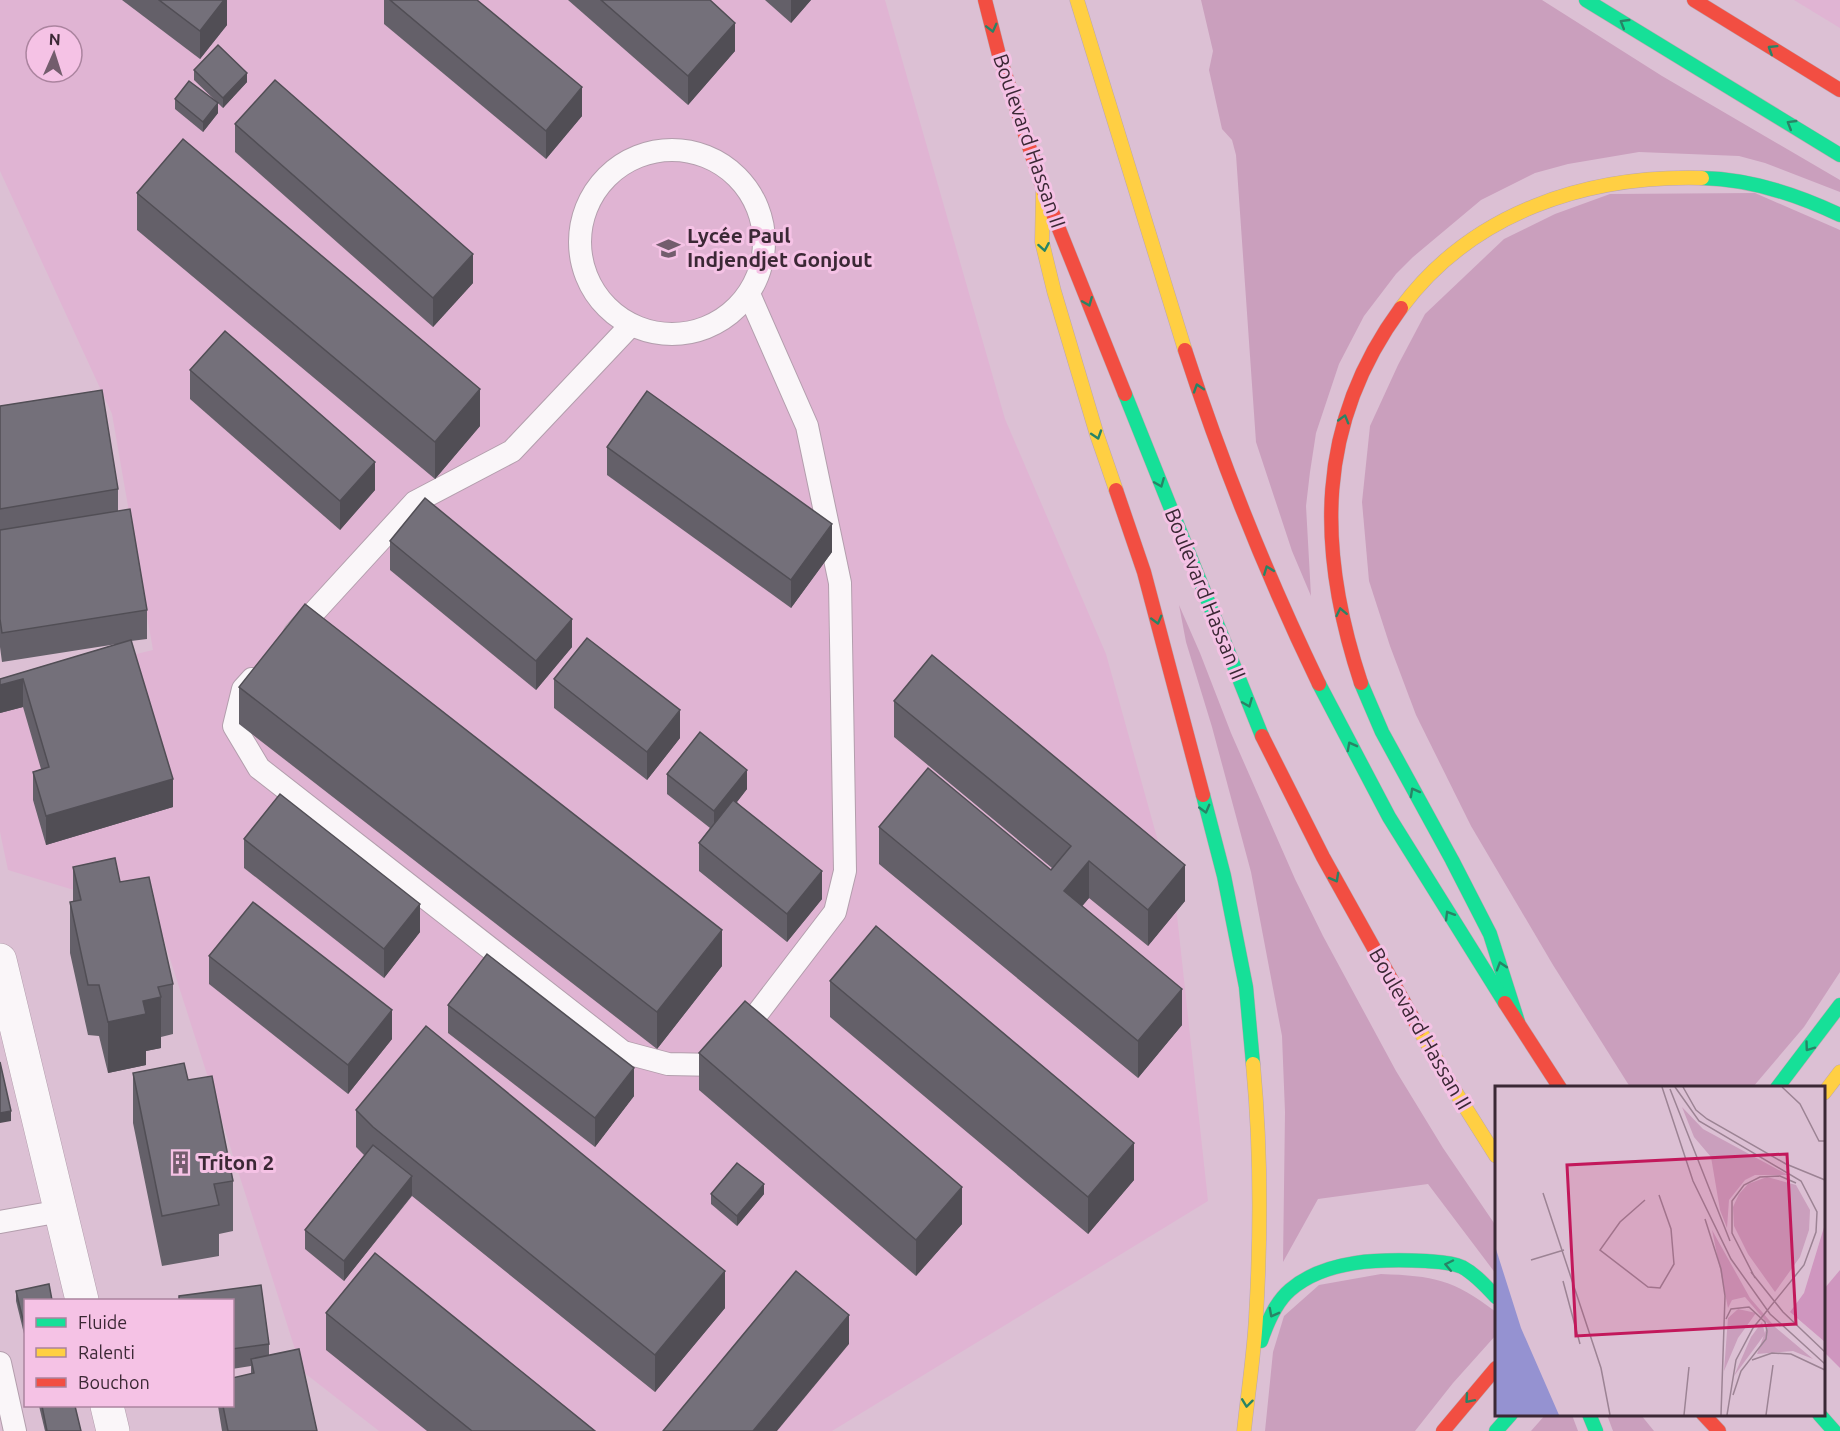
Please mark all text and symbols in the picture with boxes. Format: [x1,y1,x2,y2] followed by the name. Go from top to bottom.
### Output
[1620,18,1630,30] one-way arrow
[984,22,997,32] one-way arrow
[24,24,84,84] north arrow
[48,30,61,48] text: N
[1768,44,1778,56] one-way arrow
[989,50,1071,231] street label: Boulevard Hassan II
[1787,119,1797,131] one-way arrow
[687,223,872,271] place label: Lycée Paul Indjendjet Gonjout
[656,235,682,261] school or university icon: Lycée Paul Indjendjet Gonjout
[1037,242,1050,252] one-way arrow
[1081,296,1093,307] one-way arrow
[1192,383,1205,394] one-way arrow
[1337,414,1349,425] one-way arrow
[1090,429,1102,440] one-way arrow
[1153,477,1165,488] one-way arrow
[1161,504,1251,683] street label: Boulevard Hassan II
[1263,565,1275,576] one-way arrow
[1335,607,1348,617] one-way arrow
[1149,615,1162,625] one-way arrow
[1241,697,1253,708] one-way arrow
[1347,742,1358,752] one-way arrow
[1410,788,1421,798] one-way arrow
[1198,803,1210,814] one-way arrow
[1327,871,1339,882] one-way arrow
[1444,911,1456,921] one-way arrow
[1365,943,1477,1114] street label: Boulevard Hassan II
[1496,961,1508,972] one-way arrow
[1806,1040,1817,1051] one-way arrow
[1495,1086,1825,1416] inset map
[167,1150,193,1176] building icon: Triton 2
[198,1150,274,1174] place label: Triton 2
[1444,1259,1454,1272] one-way arrow
[24,1299,234,1407] legend
[1269,1307,1280,1318] one-way arrow
[78,1312,127,1332] text: Fluide
[78,1342,135,1362] text: Ralenti
[78,1372,150,1392] text: Bouchon
[1465,1392,1476,1403] one-way arrow
[1241,1399,1254,1408] one-way arrow

